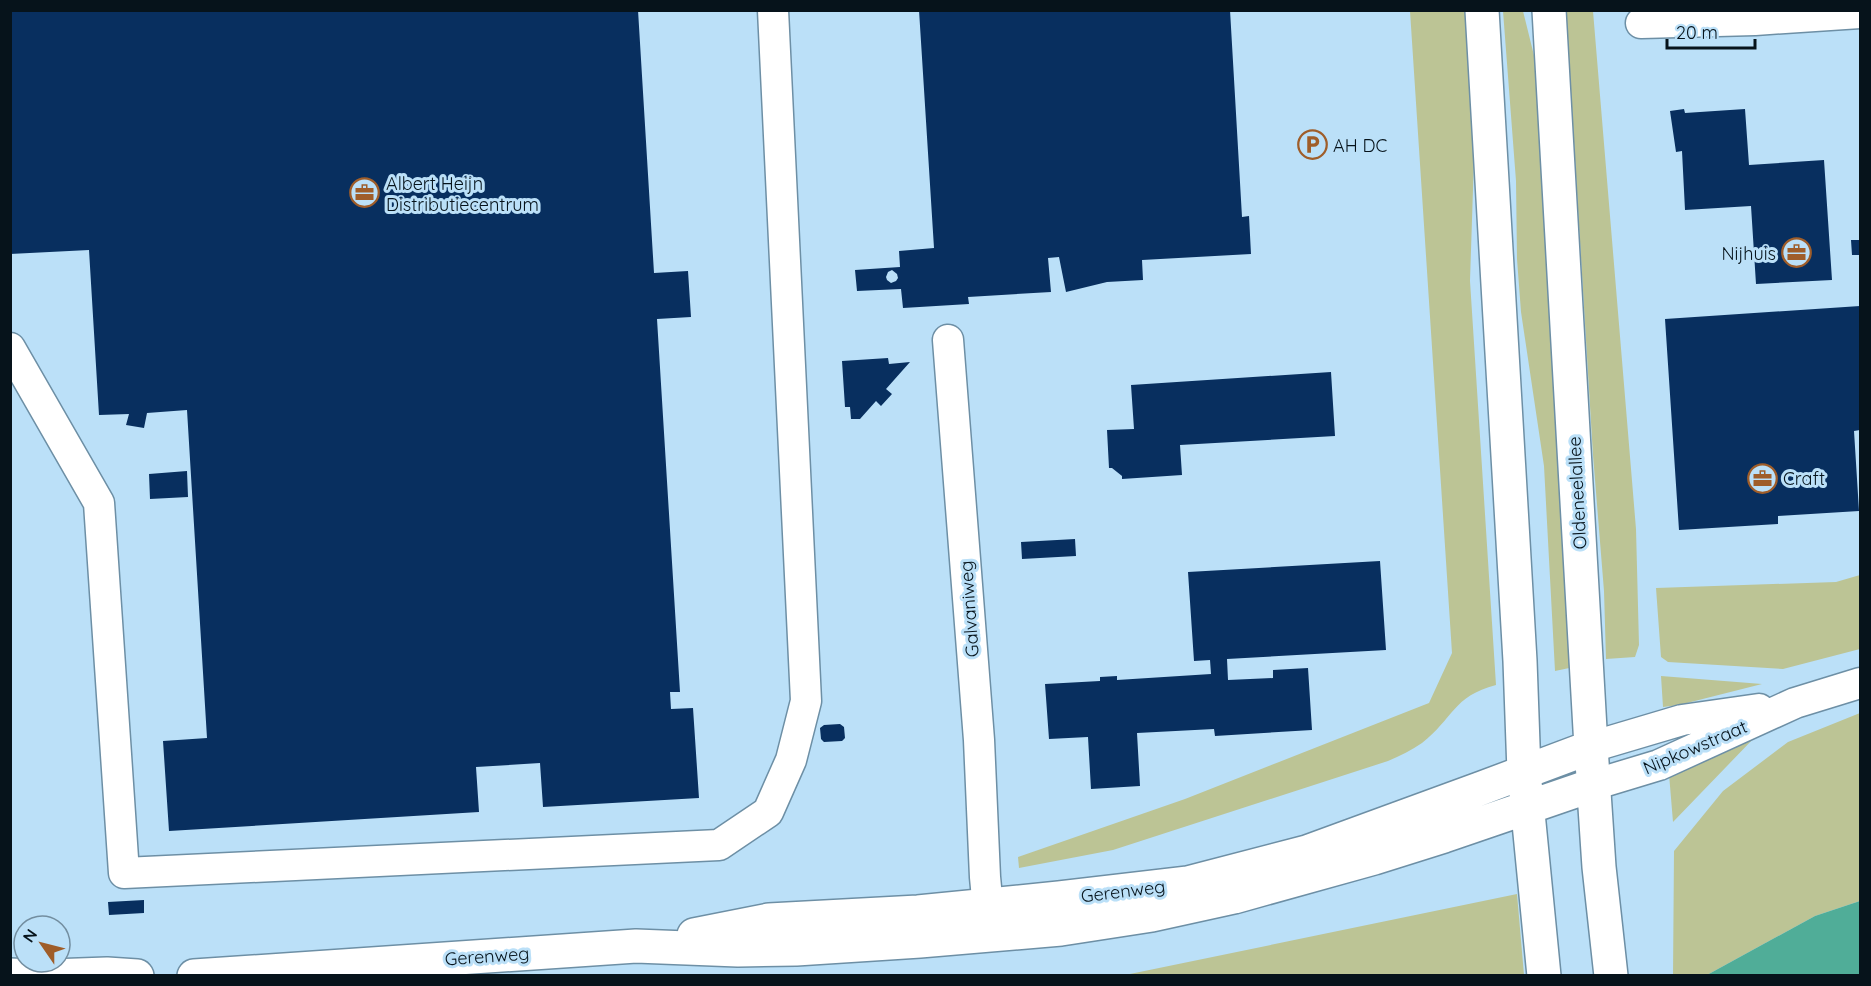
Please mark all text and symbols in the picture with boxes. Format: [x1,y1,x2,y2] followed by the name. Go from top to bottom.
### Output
[1667,12,1756,50] scale bar
[1676,21,1718,44] text: 20 m
[1296,129,1328,161] parking icon: AH DC
[1333,134,1387,157] place label: AH DC
[386,172,539,216] place label: Albert Heijn Distributiecentrum
[349,177,381,209] office icon: Albert Heijn Distributiecentrum
[1781,237,1813,269] office icon: Nijhuis
[1721,242,1776,265] place label: Nijhuis
[1563,436,1591,550] street label: Oldeneelallee
[1746,462,1778,494] office icon: Craft
[1783,467,1825,490] place label: Craft
[954,560,984,658] street label: Galvaniweg
[1640,715,1750,779] street label: Nipkowstraat
[1080,874,1166,908] street label: Gerenweg
[12,914,72,974] north arrow
[18,925,41,946] text: N
[444,942,530,970] street label: Gerenweg

